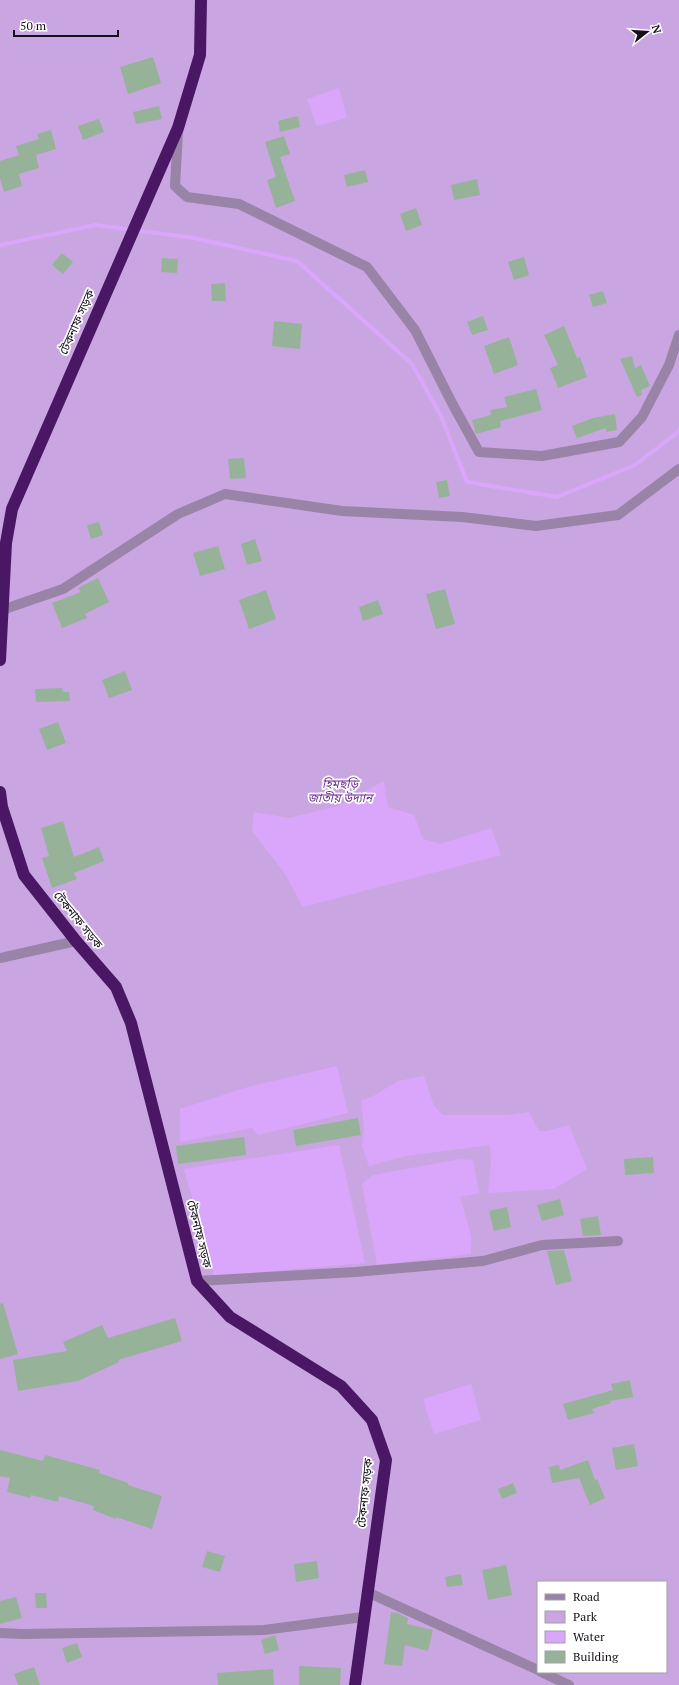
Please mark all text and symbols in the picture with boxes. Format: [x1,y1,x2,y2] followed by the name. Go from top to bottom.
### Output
[14,12,118,38] scale bar
[627,12,667,52] north arrow
[20,18,47,33] text: 50 m
[649,23,665,36] text: N
[56,287,98,357] street label: টেকনাফ সড়ক
[308,776,375,805] park label: হিমছড়ি জাতীয় উদ্যান
[51,888,106,952] street label: টেকনাফ সড়ক
[184,1198,215,1270] street label: টেকনাফ সড়ক
[353,1457,376,1528] street label: টেকনাফ সড়ক
[537,1581,667,1673] legend
[573,1589,600,1604] text: Road
[573,1609,598,1624] text: Park
[573,1629,605,1644] text: Water
[573,1649,619,1664] text: Building

